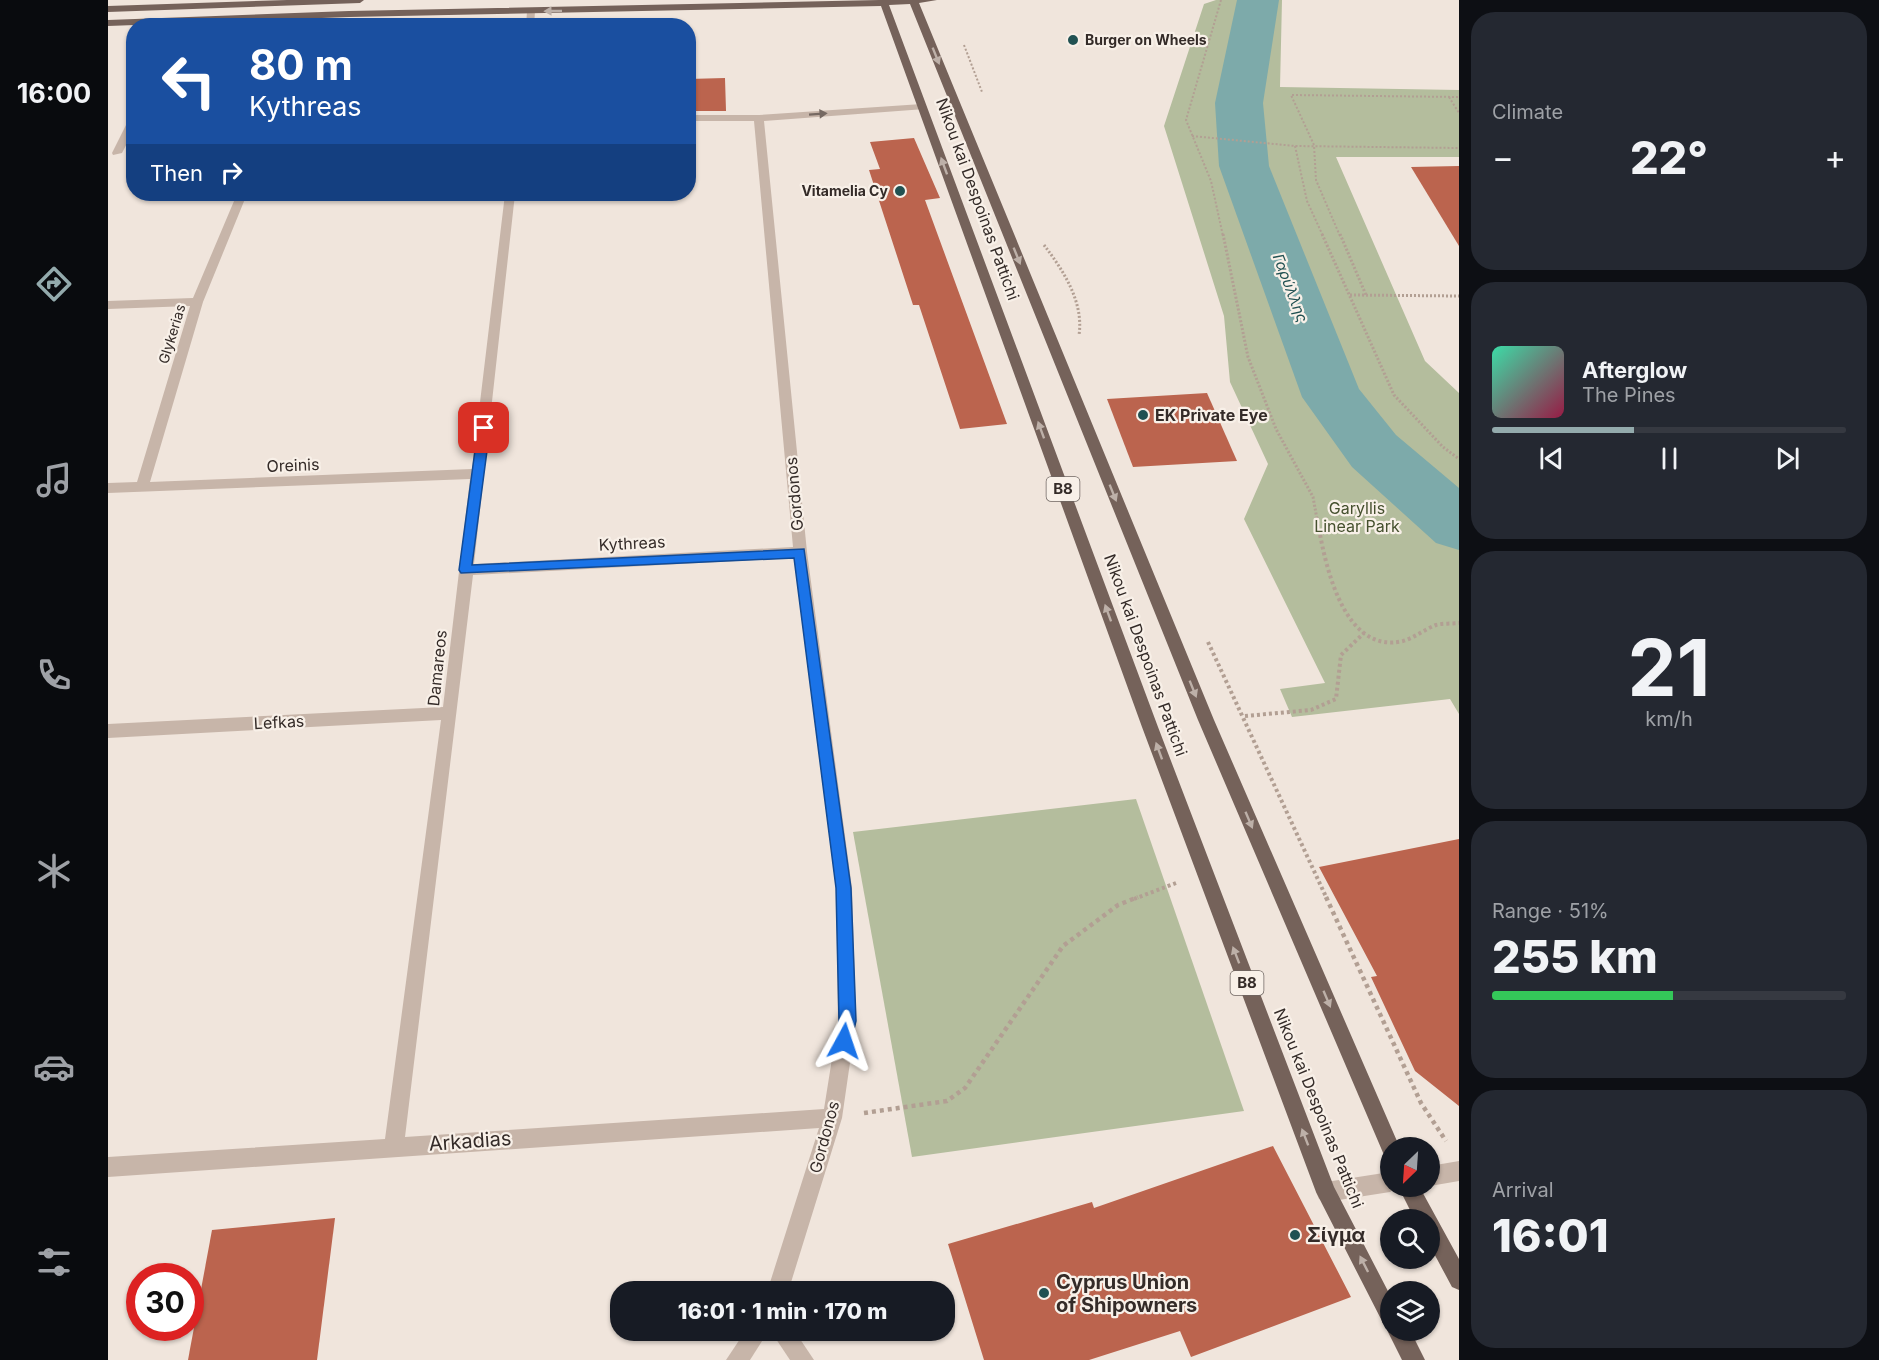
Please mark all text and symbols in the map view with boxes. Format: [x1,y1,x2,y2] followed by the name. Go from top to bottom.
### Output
[543,6,562,16] one-way arrow
[1085,31,1207,48] place label: Burger on Wheels
[1066,33,1080,47] marker: Burger on Wheels
[249,39,353,90] text: 80 m
[150,42,228,120] icon: left
[931,47,941,65] one-way arrow
[17,77,91,110] text: 16:00
[249,90,362,123] text: Kythreas
[932,95,1024,303] street label: Nikou kai Despoinas Pattichi
[1492,100,1563,124] text: Climate
[808,109,827,119] one-way arrow
[1630,130,1708,185] text: 22°
[1492,137,1514,177] text: −
[1824,137,1846,177] text: +
[215,156,248,189] icon: right
[938,156,948,174] one-way arrow
[150,160,203,186] text: Then
[801,182,889,199] place label: Vitamelia Cy
[893,184,907,198] marker: Vitamelia Cy
[1012,247,1022,265] one-way arrow
[1269,251,1312,325] water label: Γαρύλλης
[33,263,75,305] icon: directions
[154,302,189,366] street label: Glykerias
[1582,357,1687,383] text: Afterglow
[1582,383,1676,407] text: The Pines
[458,402,509,453] pin
[1155,405,1268,425] place label: EK Private Eye
[1136,408,1150,422] marker: EK Private Eye
[467,411,500,444] icon: arrive
[1035,420,1045,438] one-way arrow
[1535,442,1568,475] icon: previous
[1653,442,1686,475] icon: pause
[1771,442,1804,475] icon: next
[266,454,320,476] street label: Oreinis
[781,456,807,532] street label: Gordonos
[33,459,75,501] icon: music
[1046,477,1080,501] road number: B8
[1108,484,1118,502] one-way arrow
[1314,498,1400,536] park label: Garyllis Linear Park
[598,531,666,555] street label: Kythreas
[1100,551,1192,759] street label: Nikou kai Despoinas Pattichi
[1103,603,1113,621] one-way arrow
[1628,620,1710,715] text: 21
[423,629,451,707] street label: Damareos
[33,654,75,696] icon: phone
[1189,680,1198,698] one-way arrow
[1645,707,1693,731] text: km/h
[253,711,305,733] street label: Lefkas
[1154,742,1164,760] one-way arrow
[1244,812,1254,830] one-way arrow
[33,850,75,892] icon: climate
[1492,899,1609,923] text: Range · 51%
[1492,929,1658,984] text: 255 km
[1231,945,1241,963] one-way arrow
[1230,971,1264,995] road number: B8
[1322,991,1332,1009] one-way arrow
[1270,1005,1368,1211] street label: Nikou kai Despoinas Pattichi
[812,1009,876,1073] position arrow
[33,1046,75,1088] icon: car
[805,1099,843,1175] street label: Gordonos
[428,1126,512,1156] street label: Arkadias
[1300,1128,1310,1146] one-way arrow
[1380,1137,1440,1197] north arrow
[1380,1137,1440,1341] map controls
[1492,1178,1554,1202] text: Arrival
[1492,1208,1609,1263] text: 16:01
[1380,1209,1440,1269] button: search
[1307,1223,1366,1247] place label: Σίγμα
[1288,1228,1302,1242] marker: Σίγμα
[33,1241,75,1283] icon: filters
[1359,1255,1368,1272] one-way arrow
[126,1263,204,1341] speed limit sign: 30
[1056,1270,1197,1317] place label: Cyprus Union of Shipowners
[1380,1281,1440,1341] button: layers
[1037,1286,1051,1300] marker: Cyprus Union of Shipowners
[678,1298,887,1324] text: 16:01 · 1 min · 170 m

